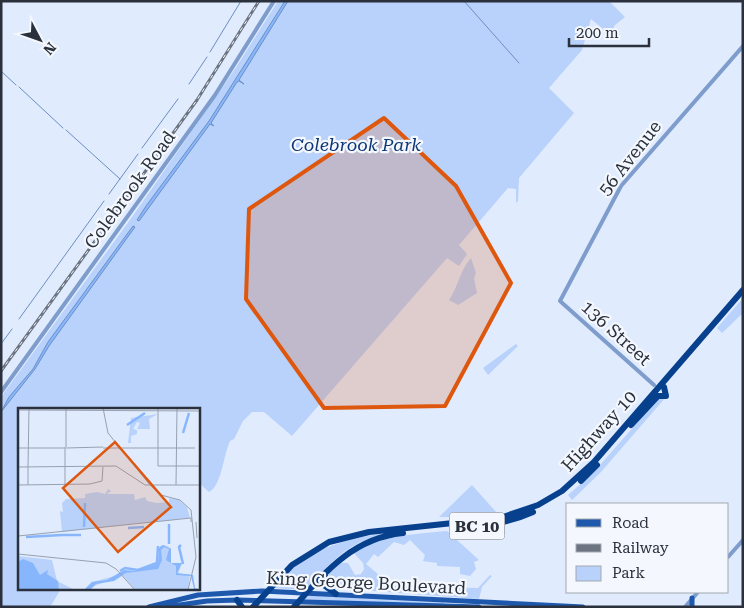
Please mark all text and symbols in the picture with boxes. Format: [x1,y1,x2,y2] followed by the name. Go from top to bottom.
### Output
[15,15,65,65] north arrow
[569,15,649,47] scale bar
[576,24,619,42] text: 200 m
[40,39,59,58] text: N
[594,116,665,199] street label: 56 Avenue
[80,126,180,253] street label: Colebrook Road
[291,134,421,155] park label: Colebrook Park
[577,296,656,370] street label: 136 Street
[557,386,640,475] street label: Highway 10
[18,408,200,590] inset map
[566,503,729,593] legend
[450,512,504,540] road number: BC 10
[612,514,649,532] text: Road
[612,539,669,557] text: Railway
[612,564,646,582] text: Park
[266,567,467,598] street label: King George Boulevard

